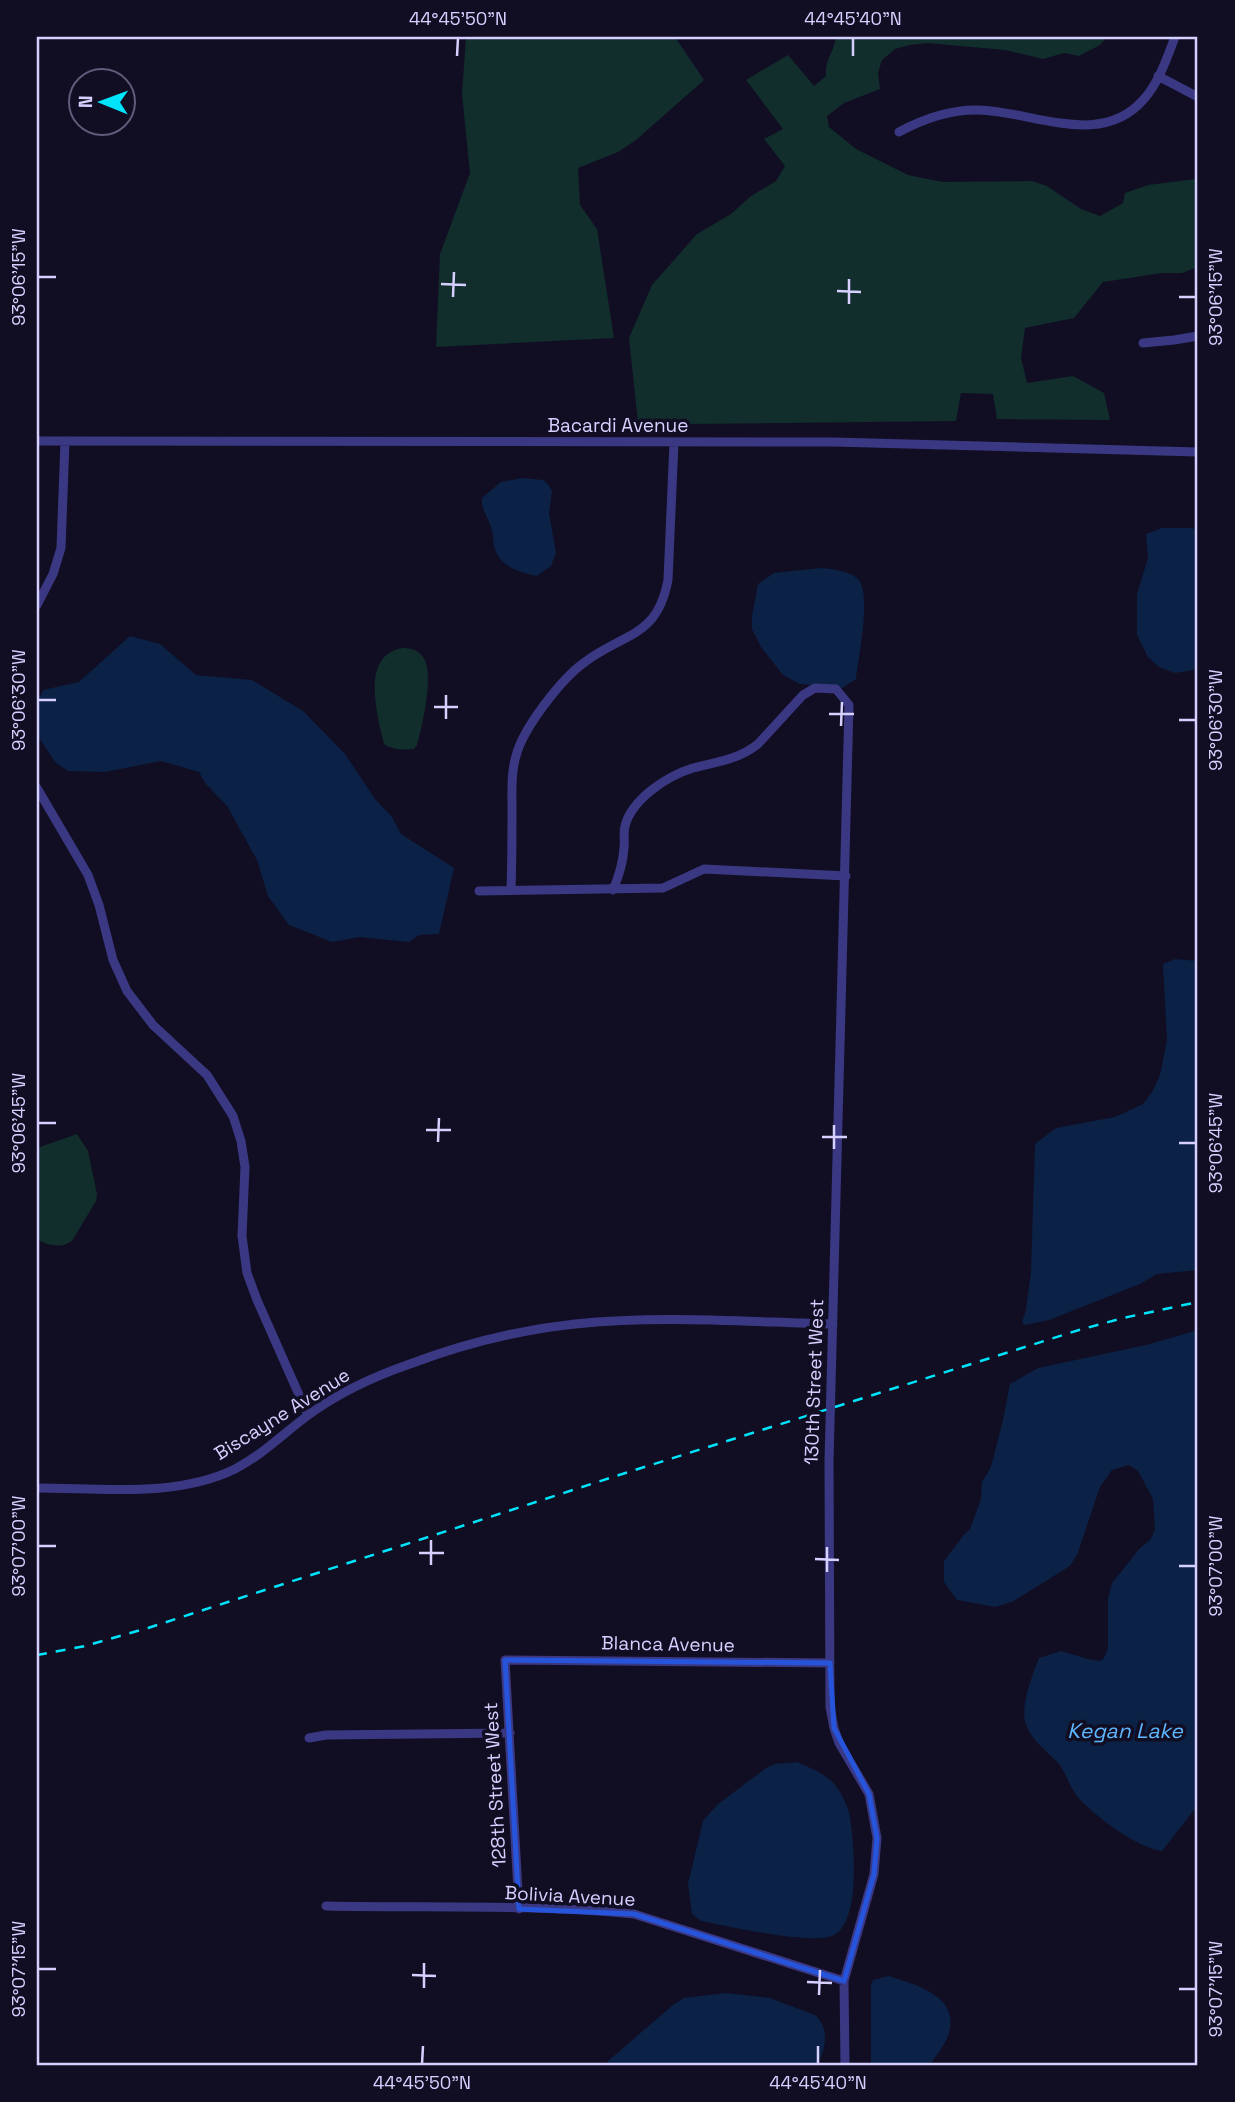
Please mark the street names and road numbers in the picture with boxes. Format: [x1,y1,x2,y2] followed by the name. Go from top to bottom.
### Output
[548,413,688,438] street label: Bacardi Avenue
[799,1299,829,1465] street label: 130th Street West
[209,1362,355,1466] street label: Biscayne Avenue
[601,1630,735,1658] street label: Blanca Avenue
[478,1702,512,1868] street label: 128th Street West
[504,1880,636,1912] street label: Bolivia Avenue

